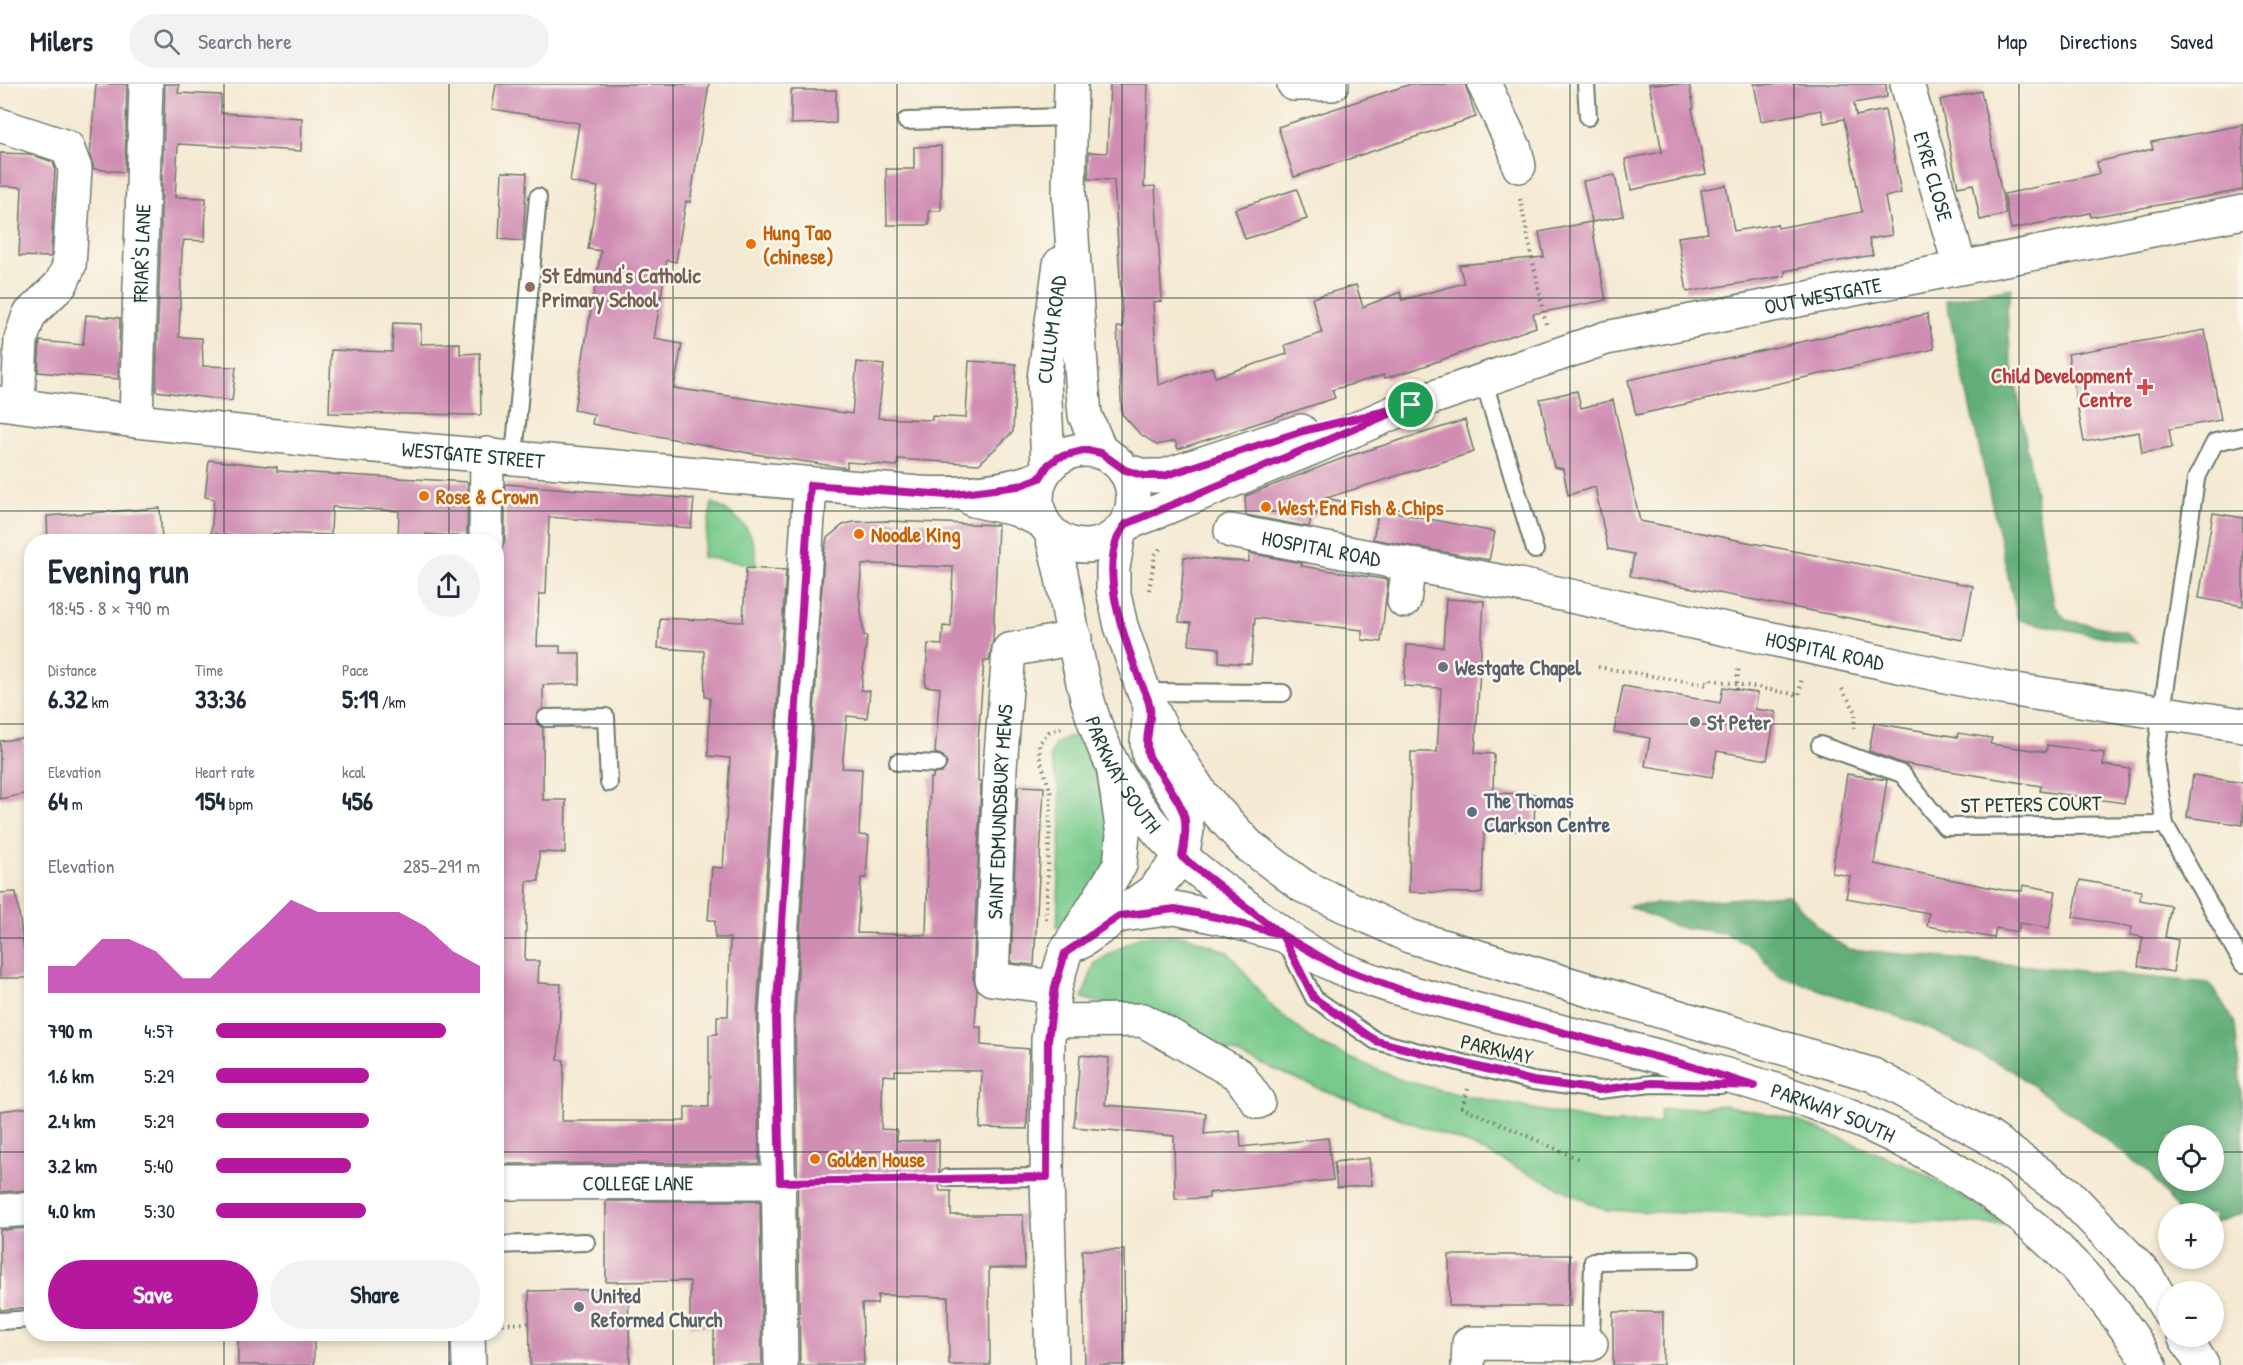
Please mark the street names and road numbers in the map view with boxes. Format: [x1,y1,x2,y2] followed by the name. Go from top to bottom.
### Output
[1907,128,1960,225] street label: EYRE CLOSE
[125,203,157,304] street label: FRIAR'S LANE
[1762,269,1884,321] street label: OUT WESTGATE
[1029,274,1073,386] street label: CULLUM ROAD
[400,434,547,475] street label: WESTGATE STREET
[1260,523,1383,573] street label: HOSPITAL ROAD
[1763,624,1887,677] street label: HOSPITAL ROAD
[980,703,1019,920] street label: SAINT EDMUNDSBURY MEWS
[1079,712,1168,839] street label: PARKWAY SOUTH
[1960,788,2103,820] street label: ST PETERS COURT
[1458,1027,1537,1072] street label: PARKWAY
[1767,1075,1900,1149] street label: PARKWAY SOUTH
[582,1168,694,1197] street label: COLLEGE LANE

